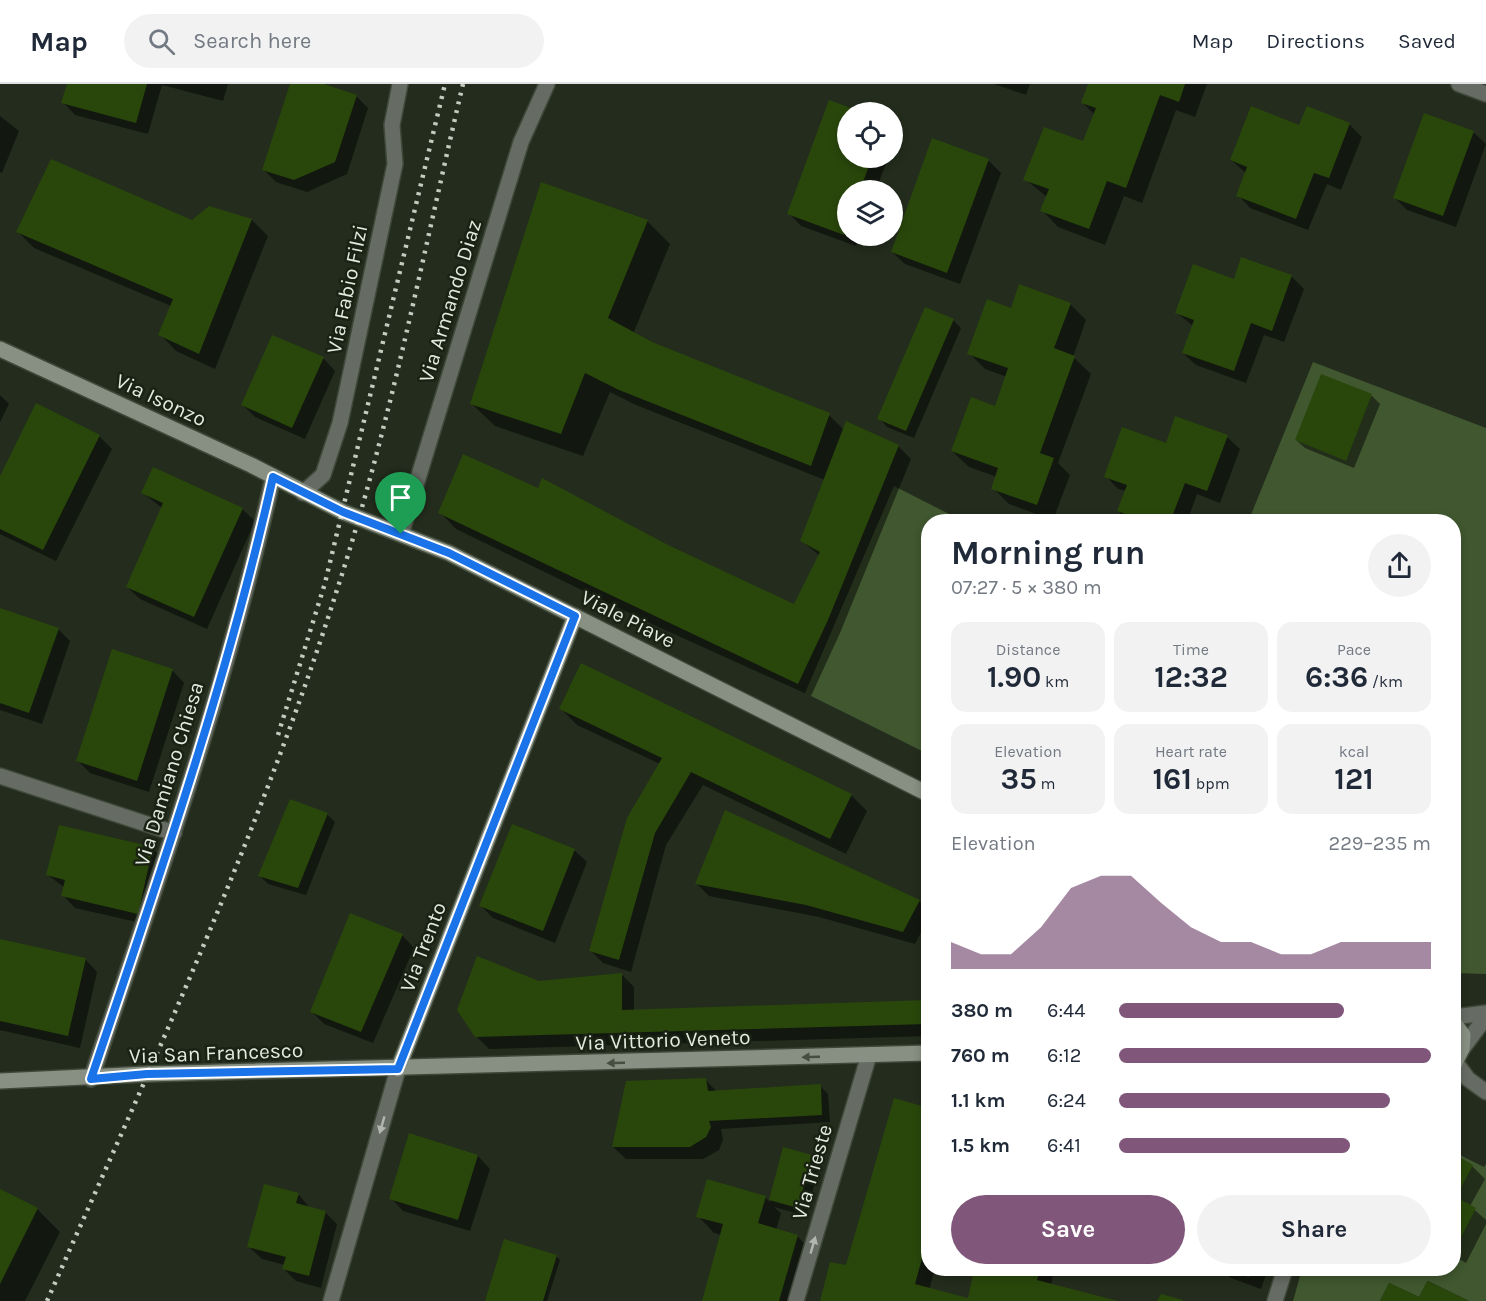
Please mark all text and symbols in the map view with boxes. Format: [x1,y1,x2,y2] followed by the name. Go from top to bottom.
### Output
[124,14,544,68] search box
[30,25,88,58] text: Map
[145,25,178,58] icon: search
[193,28,311,54] text: Search here
[1192,29,1233,53] text: Map
[1266,29,1365,53] text: Directions
[1398,29,1456,53] text: Saved
[837,102,903,246] map controls
[837,102,903,168] button: locate
[837,180,903,246] button: layers
[414,217,486,385] street label: Via Armando Diaz
[322,222,372,356] street label: Via Fabio Filzi
[112,369,210,431] street label: Via Isonzo
[375,472,426,534] pin
[384,481,417,514] icon: arrive
[951,534,1145,572] text: Morning run
[1368,534,1431,597] button: share
[951,576,1102,599] text: 07:27 · 5 × 380 m
[577,585,679,653] street label: Viale Piave
[996,640,1060,659] text: Distance
[1173,640,1209,659] text: Time
[1337,640,1371,659] text: Pace
[987,659,1041,695] text: 1.90
[1154,659,1228,695] text: 12:32
[1305,659,1368,695] text: 6:36
[1041,672,1069,691] text: km
[1368,672,1403,691] text: /km
[129,679,209,869] street label: Via Damiano Chiesa
[994,742,1062,761] text: Elevation
[1155,742,1227,761] text: Heart rate
[1339,742,1369,761] text: kcal
[1001,761,1037,797] text: 35
[1152,761,1192,797] text: 161
[1334,761,1374,797] text: 121
[1037,774,1055,793] text: m
[1192,774,1230,793] text: bpm
[951,832,1036,855] text: Elevation
[1329,832,1431,855] text: 229–235 m
[395,899,451,995] street label: Via Trento
[951,999,1013,1022] text: 380 m
[1047,999,1085,1022] text: 6:44
[575,1025,751,1055] street label: Via Vittorio Veneto
[128,1038,304,1068] street label: Via San Francesco
[951,1044,1010,1067] text: 760 m
[1047,1044,1081,1067] text: 6:12
[801,1052,820,1062] one-way arrow
[606,1058,625,1067] one-way arrow
[951,1089,1005,1112] text: 1.1 km
[1047,1089,1086,1112] text: 6:24
[377,1116,386,1134] one-way arrow
[787,1122,837,1222] street label: Via Trieste
[951,1134,1010,1157] text: 1.5 km
[1047,1134,1081,1157] text: 6:41
[951,1195,1185,1264] button: Save
[1197,1195,1431,1264] button: Share
[809,1236,818,1254] one-way arrow

